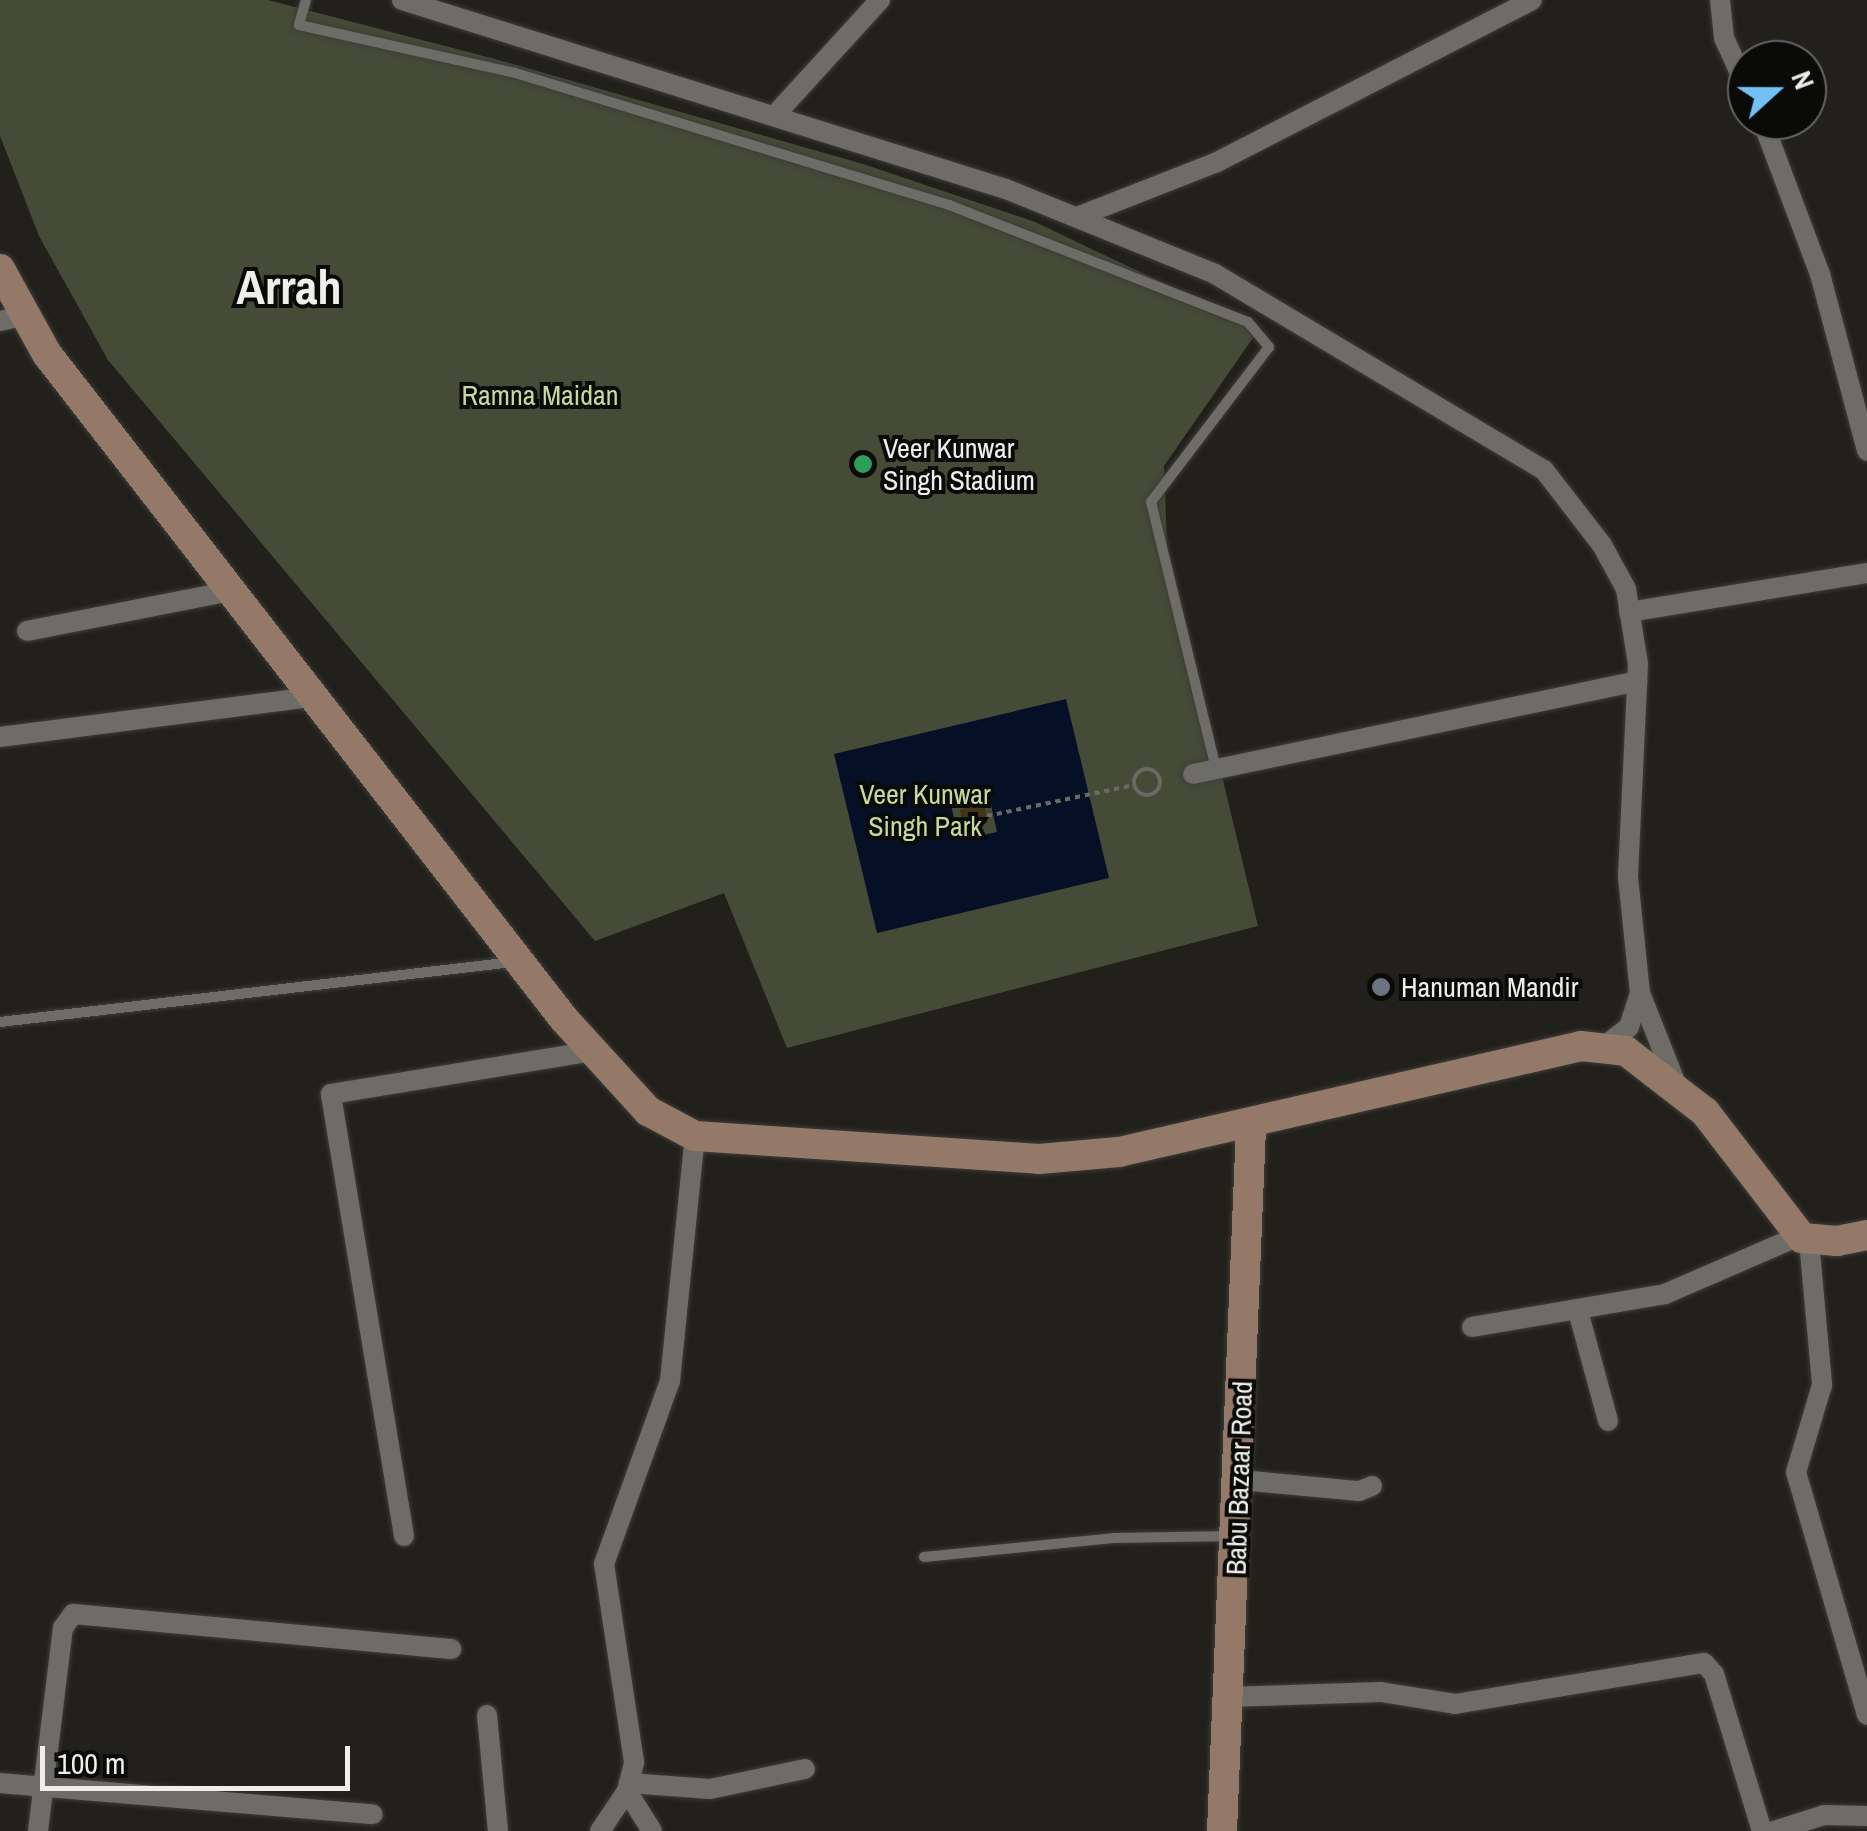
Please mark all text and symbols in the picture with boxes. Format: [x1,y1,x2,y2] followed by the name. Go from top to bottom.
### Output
[1727,40,1827,140] north arrow
[1782,65,1824,95] text: N
[237,258,341,316] district label: Arrah
[462,378,618,412] park label: Ramna Maidan
[883,431,1035,497] place label: Veer Kunwar Singh Stadium
[852,453,874,475] marker: Veer Kunwar Singh Stadium
[859,777,991,843] park label: Veer Kunwar Singh Park
[1401,970,1578,1004] place label: Hanuman Mandir
[1370,976,1392,998] marker: Hanuman Mandir
[1219,1380,1259,1576] street label: Babu Bazaar Road
[45,1726,355,1788] scale bar
[57,1743,125,1783] text: 100 m

